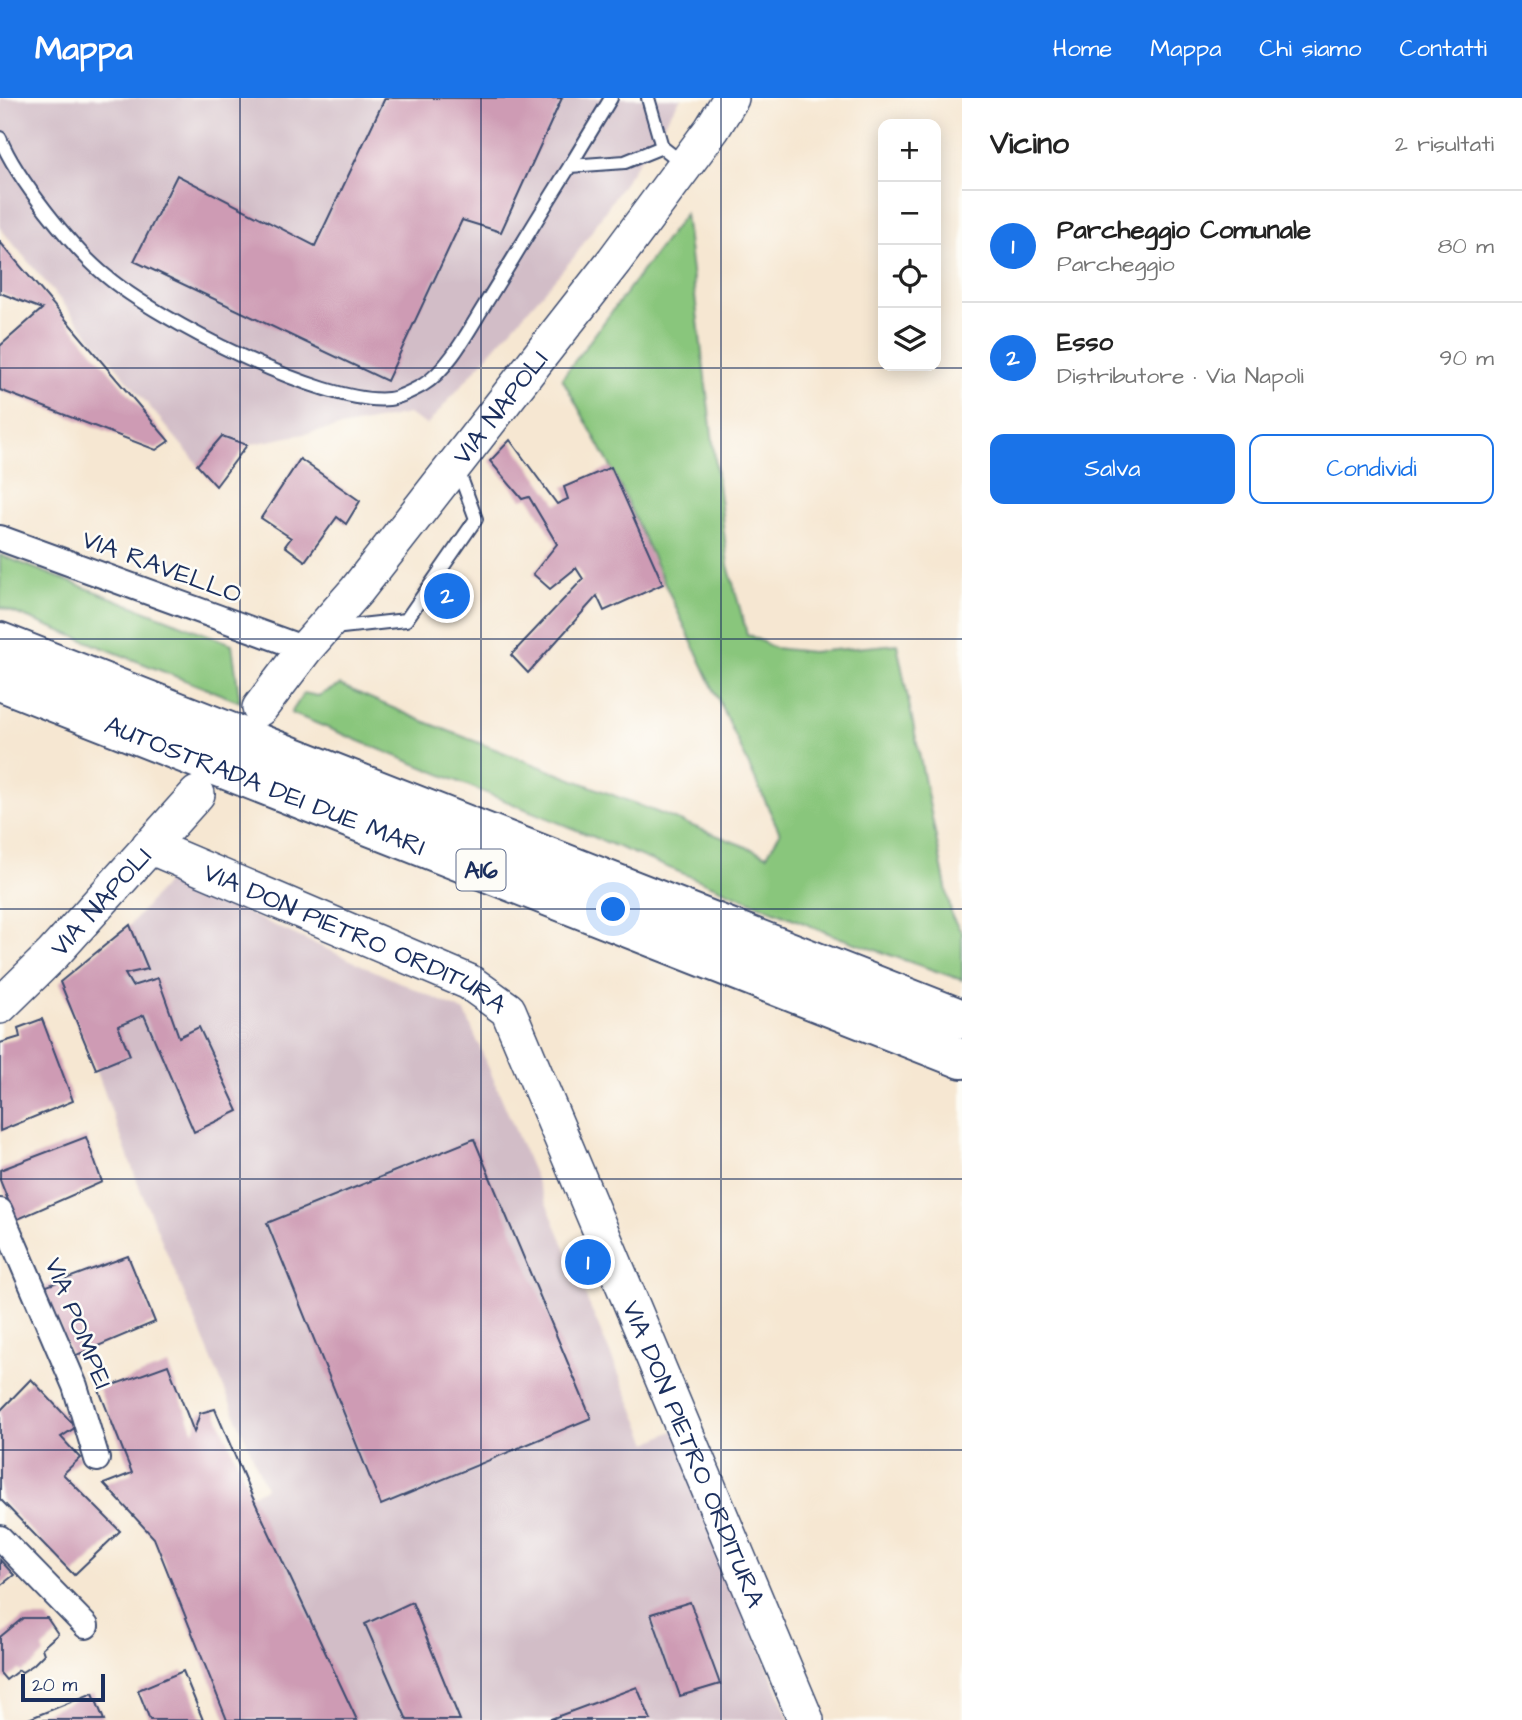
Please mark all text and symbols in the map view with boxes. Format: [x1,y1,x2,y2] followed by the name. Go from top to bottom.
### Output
[35,26,133,72] text: Mappa
[1053,32,1112,66] text: Home
[1150,32,1221,66] text: Mappa
[1259,32,1362,66] text: Chi siamo
[1400,32,1487,66] text: Contatti
[878,119,941,371] map controls
[878,119,941,182] button: +
[990,123,1069,165] text: Vicino
[1395,128,1494,160] text: 2 risultati
[878,182,941,245] button: −
[1057,212,1311,248] text: Parcheggio Comunale
[1012,230,1014,262] text: 1
[1437,230,1494,262] text: 80 m
[878,245,941,308] button: locate
[1057,248,1175,280] text: Parcheggio
[878,308,941,371] button: layers
[1057,324,1113,360] text: Esso
[1006,342,1020,374] text: 2
[1439,342,1494,374] text: 90 m
[445,343,557,472] street label: VIA NAPOLI
[1057,360,1304,392] text: Distributore · Via Napoli
[990,434,1235,504] button: Salva
[1249,434,1494,504] button: Condividi
[77,521,247,613] street label: VIA RAVELLO
[424,570,470,622] pin: 2
[99,707,430,865] street label: AUTOSTRADA DEI DUE MARI
[42,839,160,965] street label: VIA NAPOLI
[456,850,505,890] road number: A16
[198,854,514,1023] street label: VIA DON PIETRO ORDITURA
[596,892,630,926] your location
[565,1236,611,1288] pin: 1
[35,1252,121,1394] street label: VIA POMPEI
[613,1295,774,1613] street label: VIA DON PIETRO ORDITURA
[21,1671,105,1703] scale bar
[32,1672,77,1699] text: 20 m

